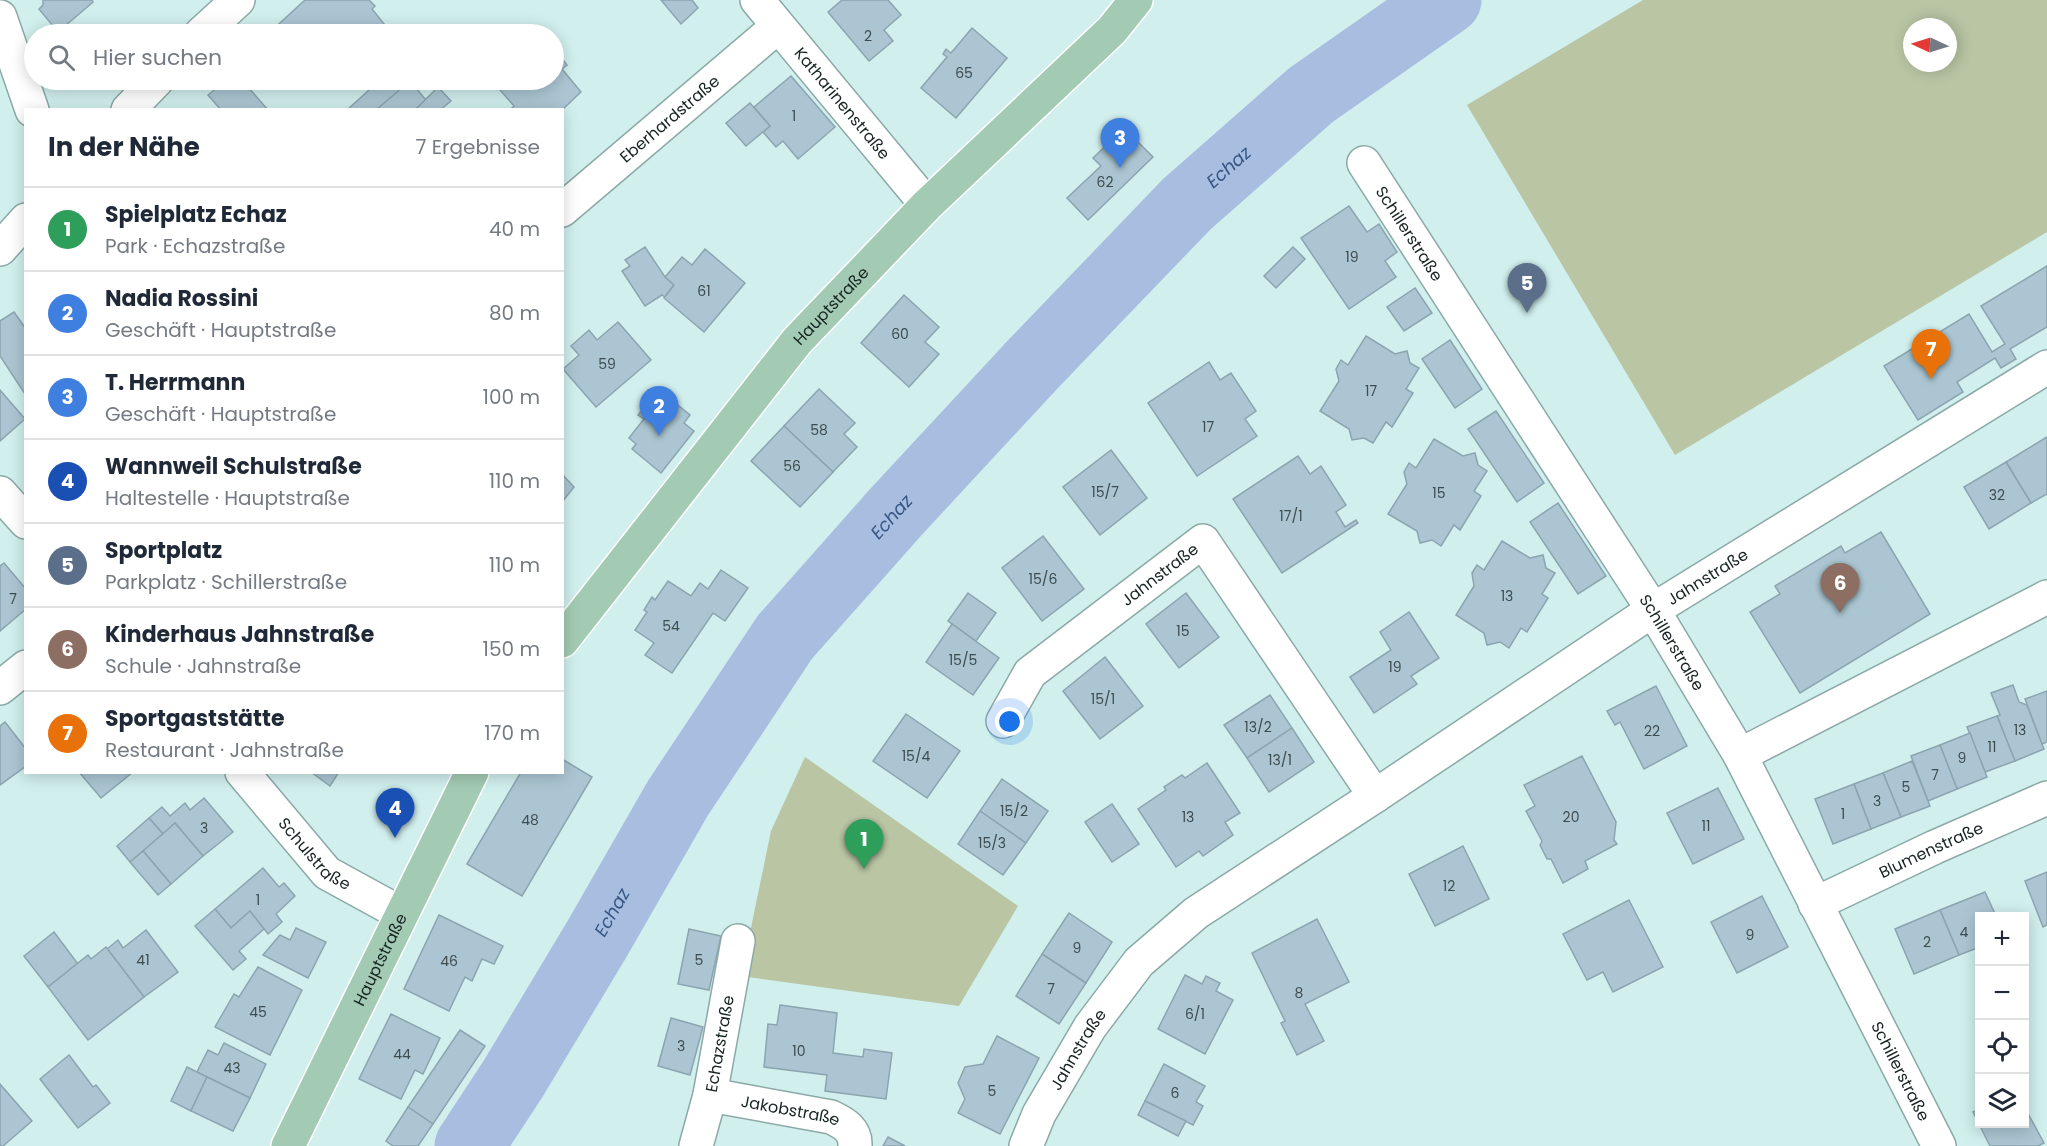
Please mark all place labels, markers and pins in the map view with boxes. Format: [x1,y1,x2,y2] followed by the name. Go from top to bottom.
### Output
[1100,118,1140,168] pin: 3
[1508,264,1546,313] pin: 5
[1912,330,1950,379] pin: 7
[640,386,678,436] pin: 2
[1820,564,1860,613] pin: 6
[376,788,414,838] pin: 4
[844,820,884,869] pin: 1

